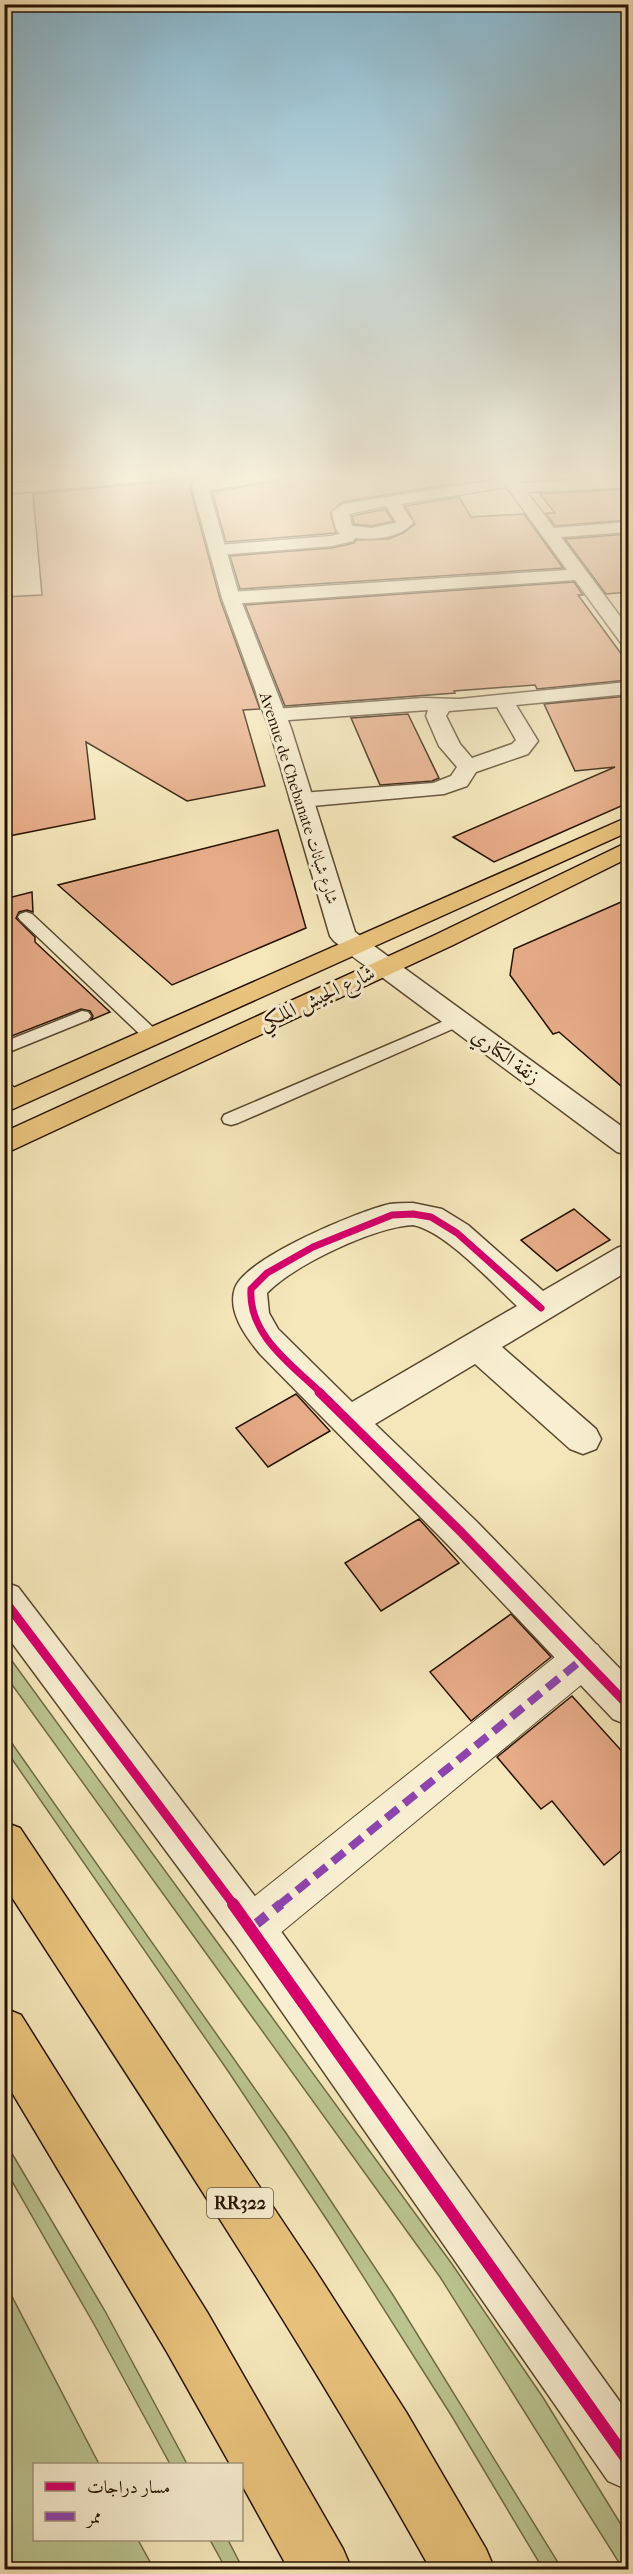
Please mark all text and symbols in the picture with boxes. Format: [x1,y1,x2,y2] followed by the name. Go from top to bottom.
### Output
[252,689,342,908] street label: Avenue de Chebanate شارع شبانات
[256,961,381,1041] street label: شارع الجيش الملكي
[465,1024,545,1092] street label: زنقة الكناري
[207,2188,273,2218] road number: RR322
[33,2463,243,2541] legend
[87,2477,170,2498] text: مسار دراجات
[85,2507,101,2529] text: ممر

